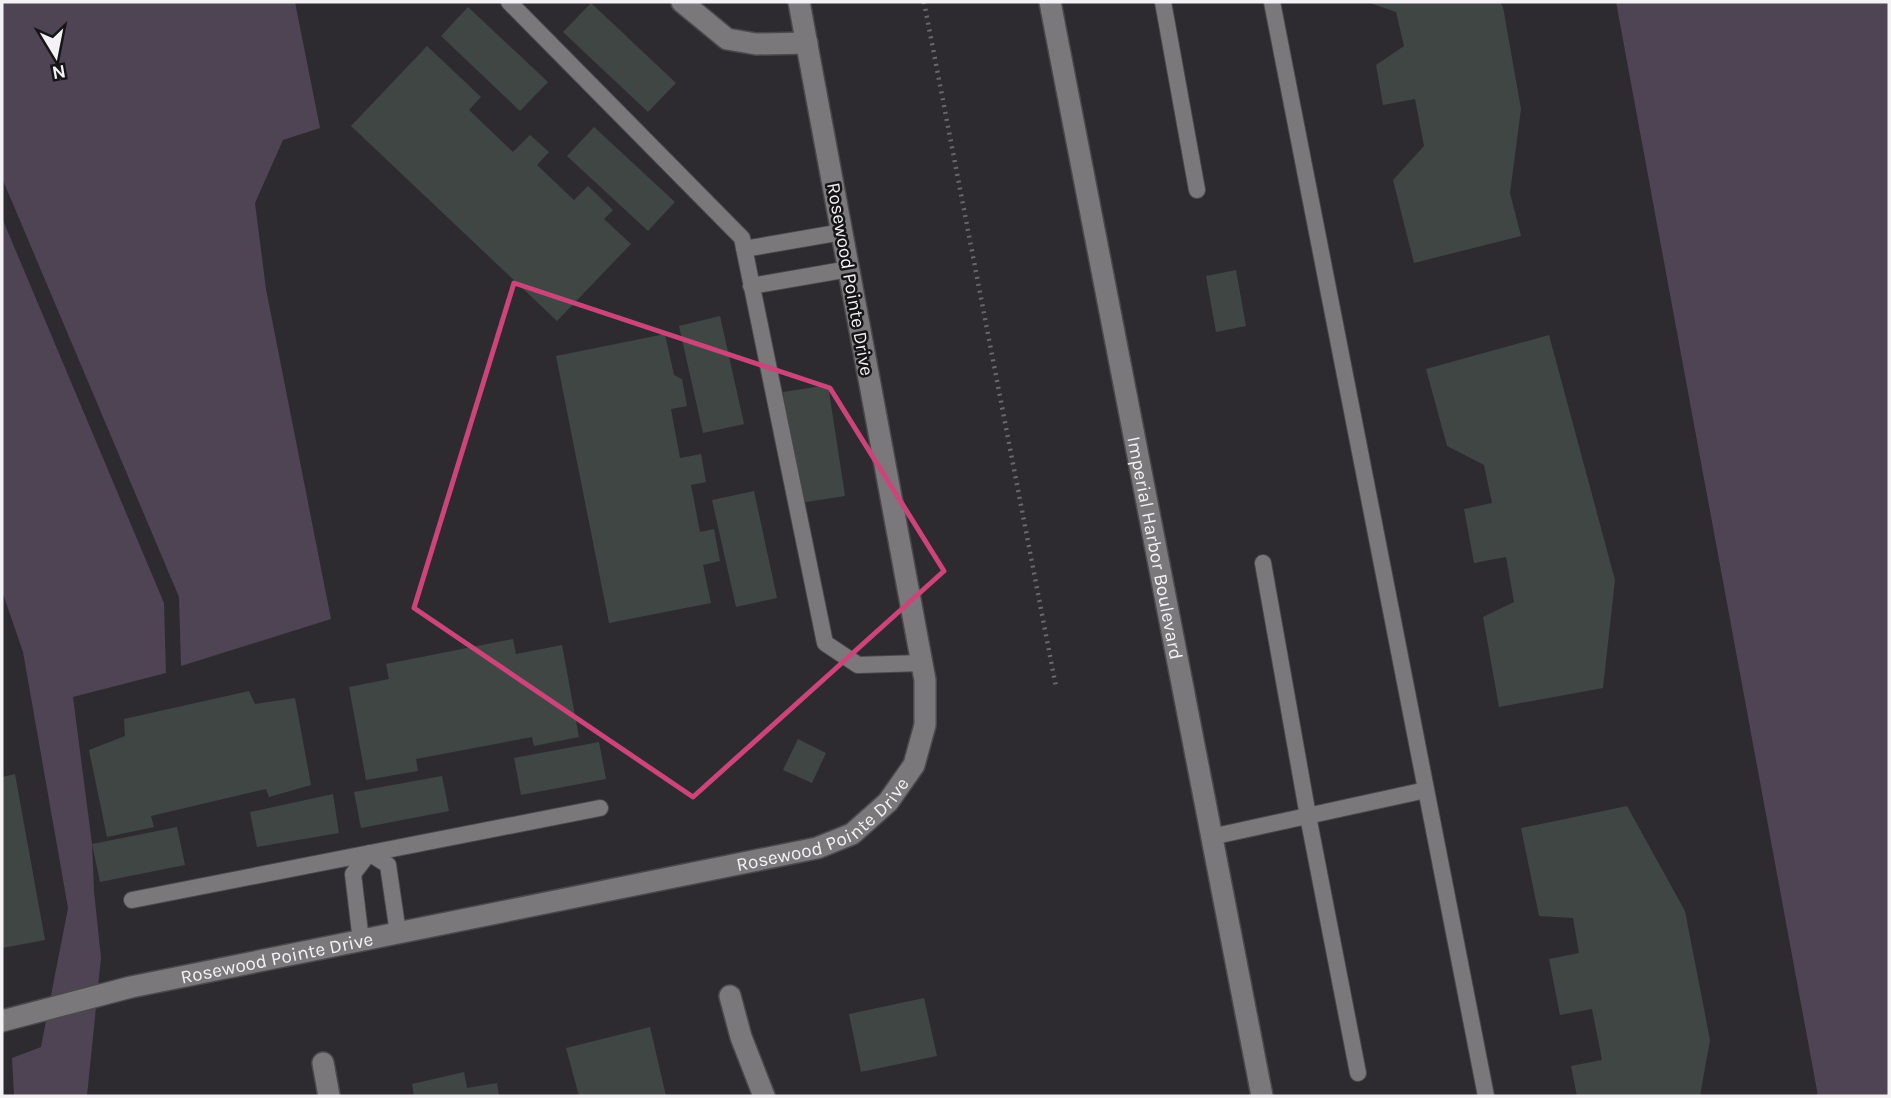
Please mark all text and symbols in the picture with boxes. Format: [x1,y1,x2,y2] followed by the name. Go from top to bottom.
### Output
[21,21,91,91] north arrow
[50,60,67,84] text: N
[822,181,878,378] street label: Rosewood Pointe Drive
[1122,435,1187,662] street label: Imperial Harbor Boulevard
[734,773,914,876] street label: Rosewood Pointe Drive
[179,928,375,989] street label: Rosewood Pointe Drive

